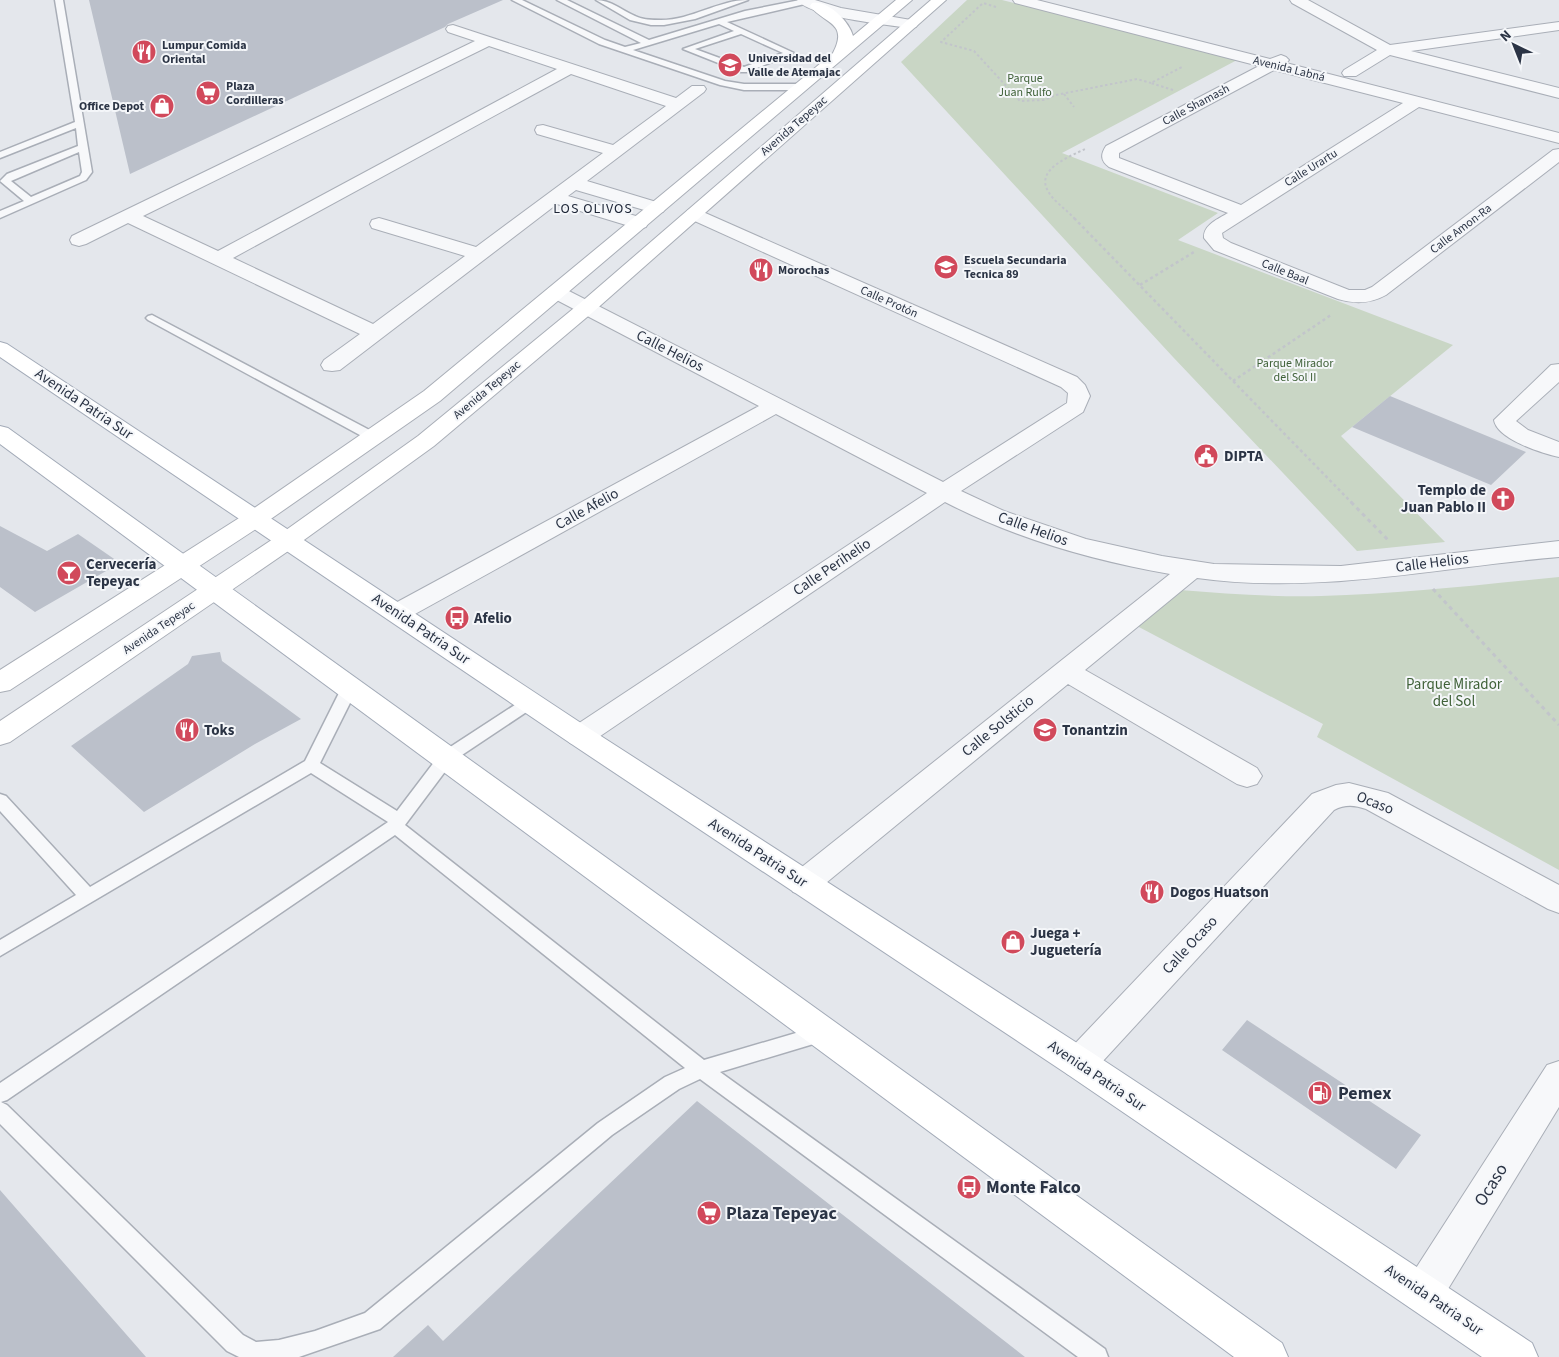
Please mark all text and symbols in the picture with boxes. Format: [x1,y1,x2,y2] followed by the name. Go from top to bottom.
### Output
[1489,20,1539,70] north arrow
[1496,26,1516,47] text: N
[162,37,247,68] place label: Lumpur Comida Oriental
[131,39,157,65] restaurant icon: Lumpur Comida Oriental
[747,50,841,81] place label: Universidad del Valle de Atemajac
[717,52,743,78] school or university icon: Universidad del Valle de Atemajac
[1251,52,1327,86] street label: Avenida Labná
[998,70,1052,101] park label: Parque Juan Rulfo
[226,78,284,109] place label: Plaza Cordilleras
[195,80,221,106] supermarket icon: Plaza Cordilleras
[1159,80,1233,130] street label: Calle Shamash
[757,92,832,160] street label: Avenida Tepeyac
[149,93,175,119] shop icon: Office Depot
[79,98,144,115] place label: Office Depot
[1281,145,1341,191] street label: Calle Urartu
[553,199,633,219] district label: LOS OLIVOS
[1427,200,1495,258] street label: Calle Amon-Ra
[964,252,1067,283] place label: Escuela Secundaria Tecnica 89
[933,254,959,280] school or university icon: Escuela Secundaria Tecnica 89
[1259,255,1311,289] street label: Calle Baal
[748,257,774,283] restaurant icon: Morochas
[778,262,829,279] place label: Morochas
[857,282,921,322] street label: Calle Protón
[633,325,707,377] street label: Calle Helios
[1257,355,1334,386] park label: Parque Mirador del Sol II
[449,356,525,423] street label: Avenida Tepeyac
[31,363,138,445] street label: Avenida Patria Sur
[1193,443,1219,469] public building icon: DIPTA
[1224,446,1264,467] place label: DIPTA
[1401,480,1486,518] place label: Templo de Juan Pablo II
[552,483,622,535] street label: Calle Afelio
[1490,486,1516,512] church icon: Templo de Juan Pablo II
[995,507,1071,551] street label: Calle Helios
[789,533,875,601] street label: Calle Perihelio
[1394,548,1470,578] street label: Calle Helios
[86,554,157,592] place label: Cervecería Tepeyac
[56,560,82,586] bar icon: Cervecería Tepeyac
[368,588,475,670] street label: Avenida Patria Sur
[120,597,199,658] street label: Avenida Tepeyac
[444,605,470,631] bus stop icon: Afelio
[473,608,512,629] place label: Afelio
[1406,674,1503,712] park label: Parque Mirador del Sol
[957,690,1039,762] street label: Calle Solsticio
[174,717,200,743] restaurant icon: Toks
[1032,717,1058,743] school or university icon: Tonantzin
[204,720,235,741] place label: Toks
[1062,720,1128,741] place label: Tonantzin
[1353,786,1397,820] street label: Ocaso
[704,813,812,893] street label: Avenida Patria Sur
[1139,879,1165,905] restaurant icon: Dogos Huatson
[1170,882,1269,903] place label: Dogos Huatson
[1157,911,1223,979] street label: Calle Ocaso
[1030,923,1102,961] place label: Juega + Juguetería
[1000,929,1026,955] shop icon: Juega + Juguetería
[1044,1035,1151,1117] street label: Avenida Patria Sur
[1307,1080,1333,1106] fuel station icon: Pemex
[1338,1081,1391,1106] place label: Pemex
[1468,1159,1514,1211] street label: Ocaso
[956,1174,982,1200] bus stop icon: Monte Falco
[986,1175,1081,1200] place label: Monte Falco
[696,1200,722,1226] supermarket icon: Plaza Tepeyac
[726,1201,837,1226] place label: Plaza Tepeyac
[1381,1259,1488,1341] street label: Avenida Patria Sur

